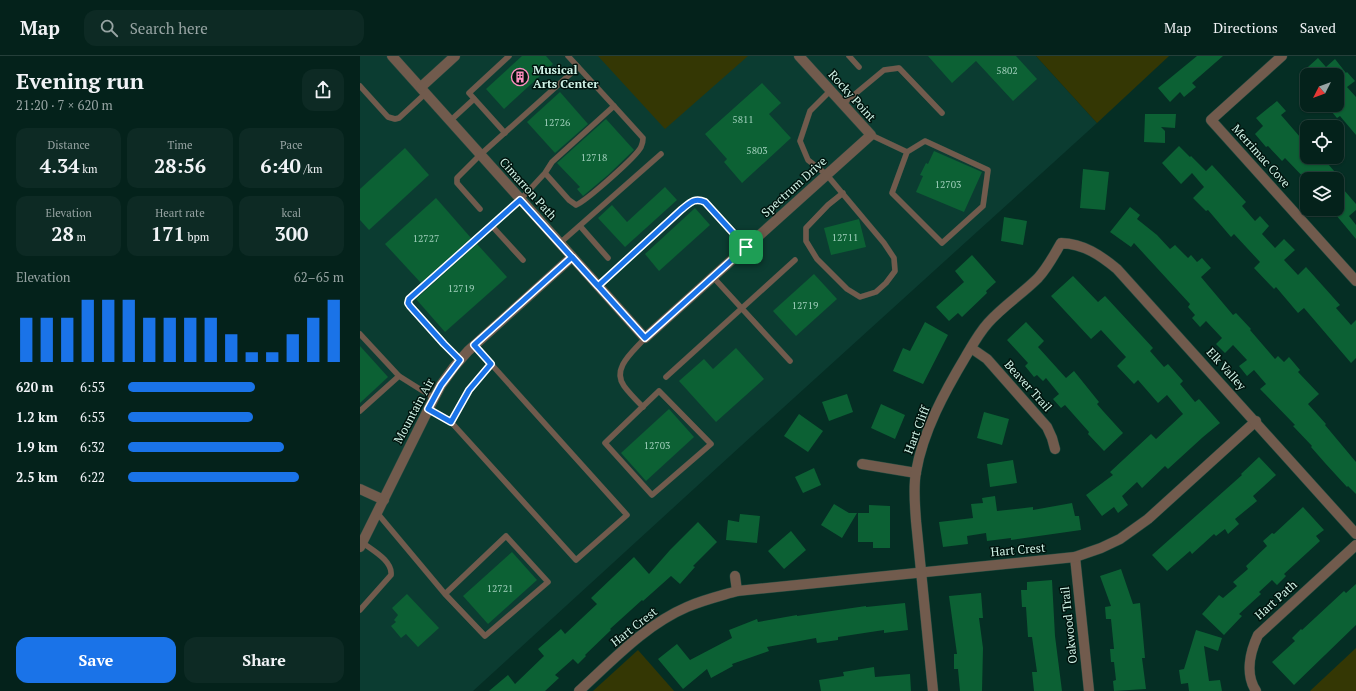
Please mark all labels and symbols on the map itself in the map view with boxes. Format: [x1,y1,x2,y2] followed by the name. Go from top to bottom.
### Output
[533,62,599,91] place label: Musical Arts Center
[996,64,1018,77] house number: 5802
[510,67,530,87] building icon: Musical Arts Center
[826,67,880,125] street label: Rocky Point
[1300,68,1344,112] north arrow
[732,113,754,126] house number: 5811
[544,116,571,129] house number: 12726
[1229,121,1294,190] street label: Merrimac Cove
[746,144,768,157] house number: 5803
[581,151,607,164] house number: 12718
[758,153,829,220] street label: Spectrum Drive
[497,155,560,223] street label: Cimarron Path
[935,178,961,191] house number: 12703
[729,230,763,264] pin
[832,231,858,244] house number: 12711
[413,232,439,245] house number: 12727
[448,282,474,295] house number: 12719
[792,299,818,312] house number: 12719
[1203,344,1250,394] street label: Elk Valley
[1001,357,1056,415] street label: Beaver Trail
[390,375,437,446] street label: Mountain Air
[901,403,933,456] street label: Hart Cliff
[644,439,670,452] house number: 12703
[990,540,1046,559] street label: Hart Crest
[1252,577,1300,622] street label: Hart Path
[487,582,513,595] house number: 12721
[1057,585,1080,664] street label: Oakwood Trail
[607,603,660,649] street label: Hart Crest

